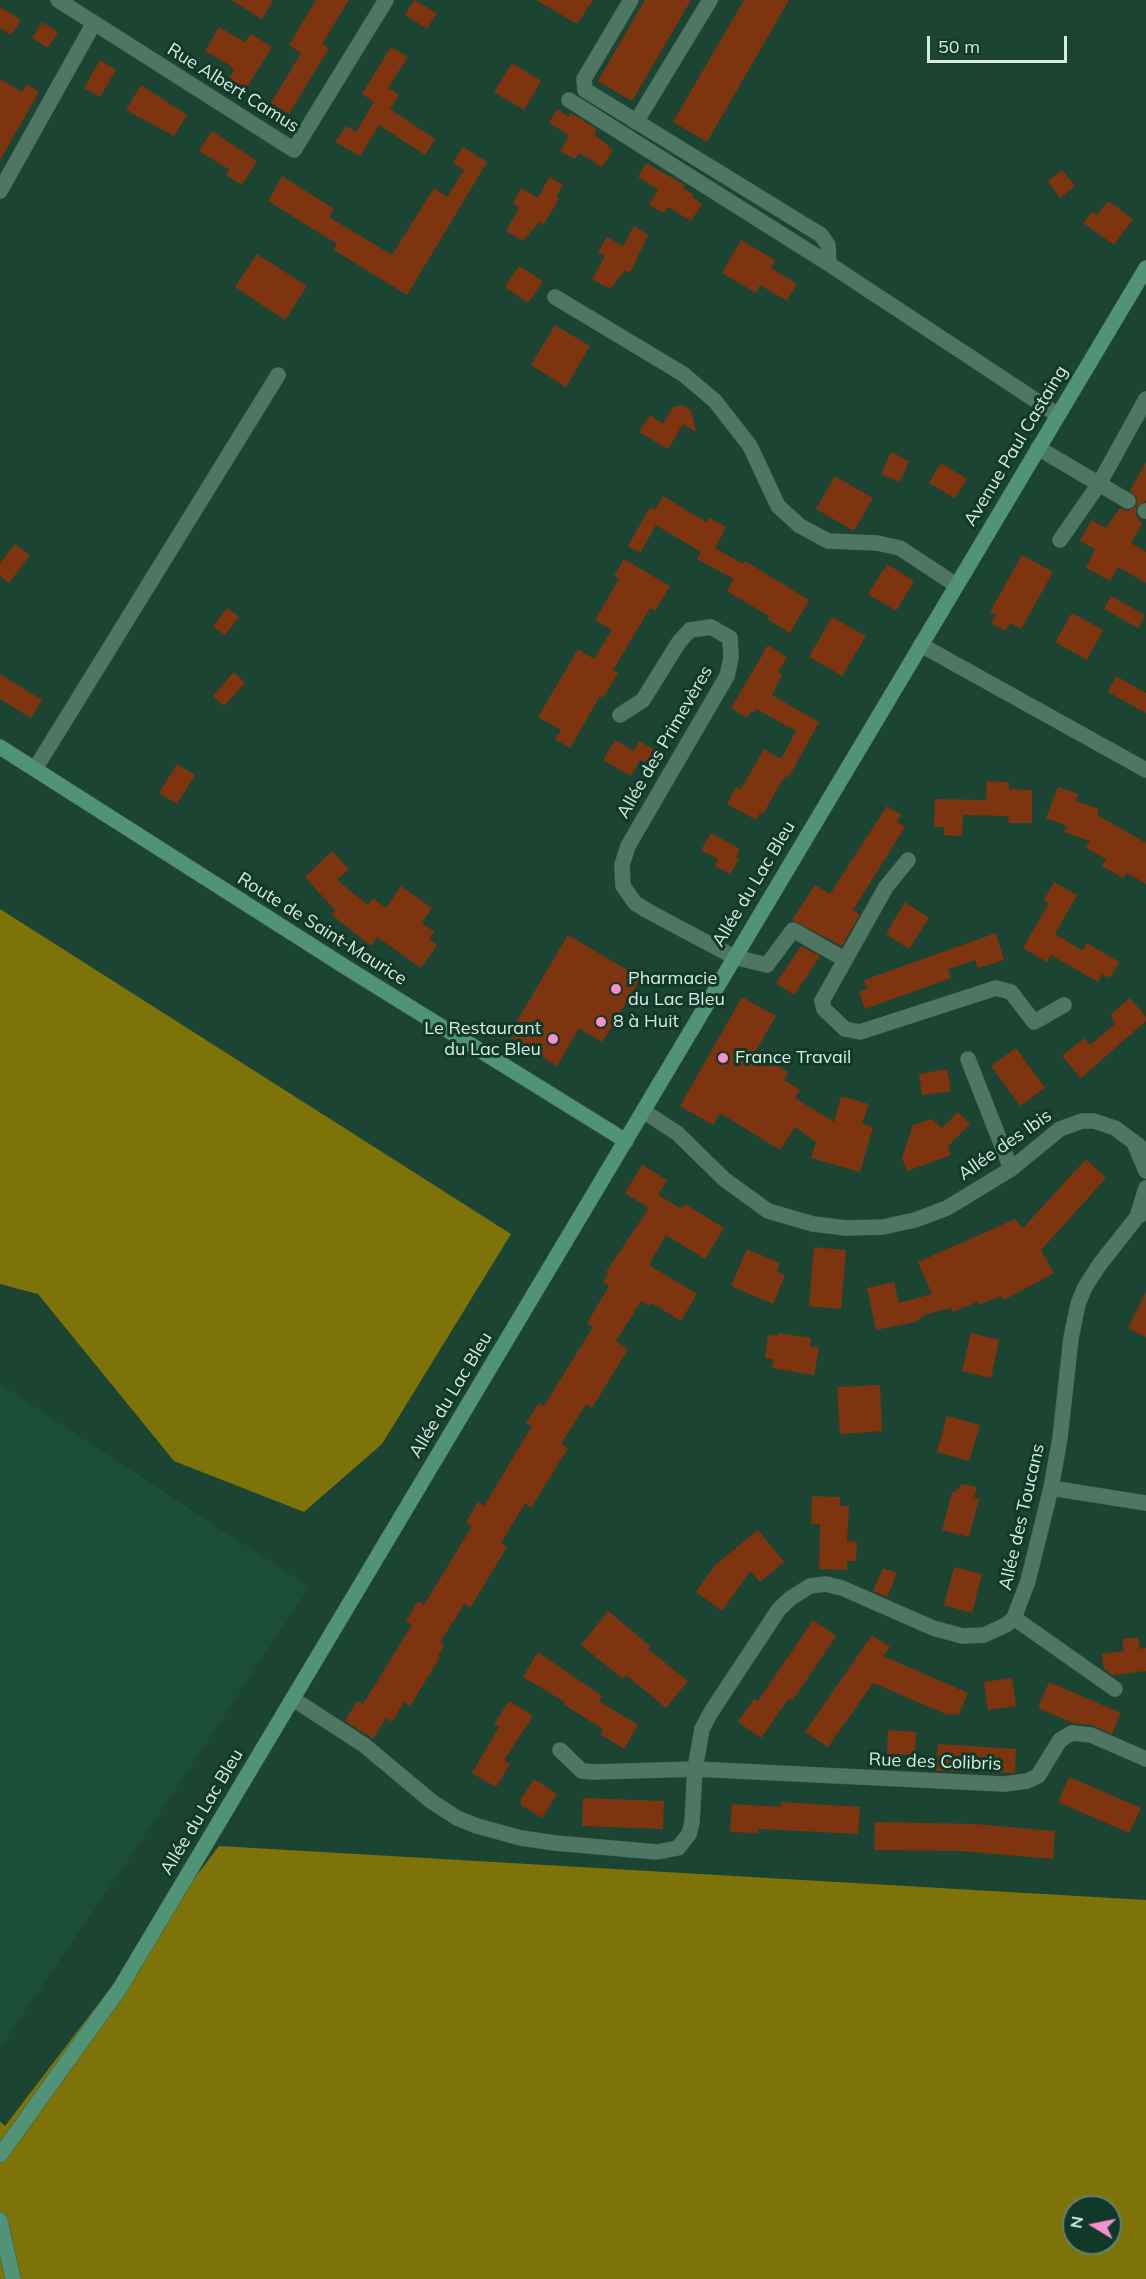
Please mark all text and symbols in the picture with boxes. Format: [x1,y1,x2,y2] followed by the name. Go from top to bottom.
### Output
[930,24,1070,62] scale bar
[938,35,980,58] text: 50 m
[163,39,303,137] street label: Rue Albert Camus
[960,362,1072,530] street label: Avenue Paul Castaing
[613,662,717,822] street label: Allée des Primevères
[708,817,800,951] street label: Allée du Lac Bleu
[233,868,411,990] street label: Route de Saint-Maurice
[628,968,725,1010] place label: Pharmacie du Lac Bleu
[609,982,623,996] marker: Pharmacie du Lac Bleu
[613,1011,679,1033] place label: 8 à Huit
[594,1015,608,1029] marker: 8 à Huit
[424,1018,541,1060] place label: Le Restaurant du Lac Bleu
[546,1032,560,1046] marker: Le Restaurant du Lac Bleu
[735,1047,851,1069] place label: France Travail
[716,1051,730,1065] marker: France Travail
[954,1105,1056,1185] street label: Allée des Ibis
[405,1328,497,1462] street label: Allée du Lac Bleu
[995,1442,1049,1592] street label: Allée des Toucans
[156,1745,248,1879] street label: Allée du Lac Bleu
[868,1749,1002,1775] street label: Rue des Colibris
[1062,2195,1122,2255] north arrow
[1065,2215,1087,2230] text: N

